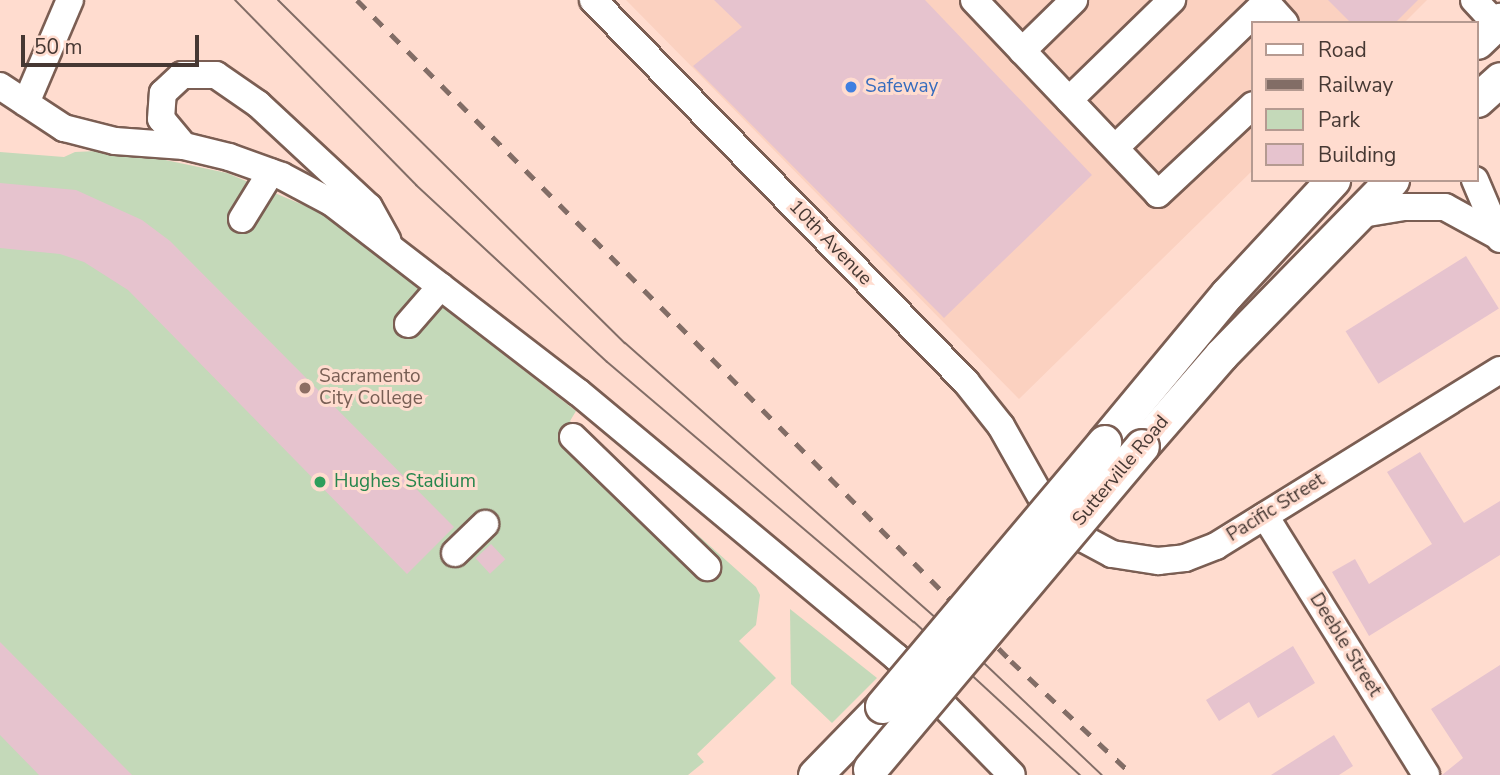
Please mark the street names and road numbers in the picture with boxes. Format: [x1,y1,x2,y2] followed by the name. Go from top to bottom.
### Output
[784,196,876,290] street label: 10th Avenue
[1068,411,1174,531] street label: Sutterville Road
[1223,469,1329,547] street label: Pacific Street
[1304,589,1386,701] street label: Deeble Street

